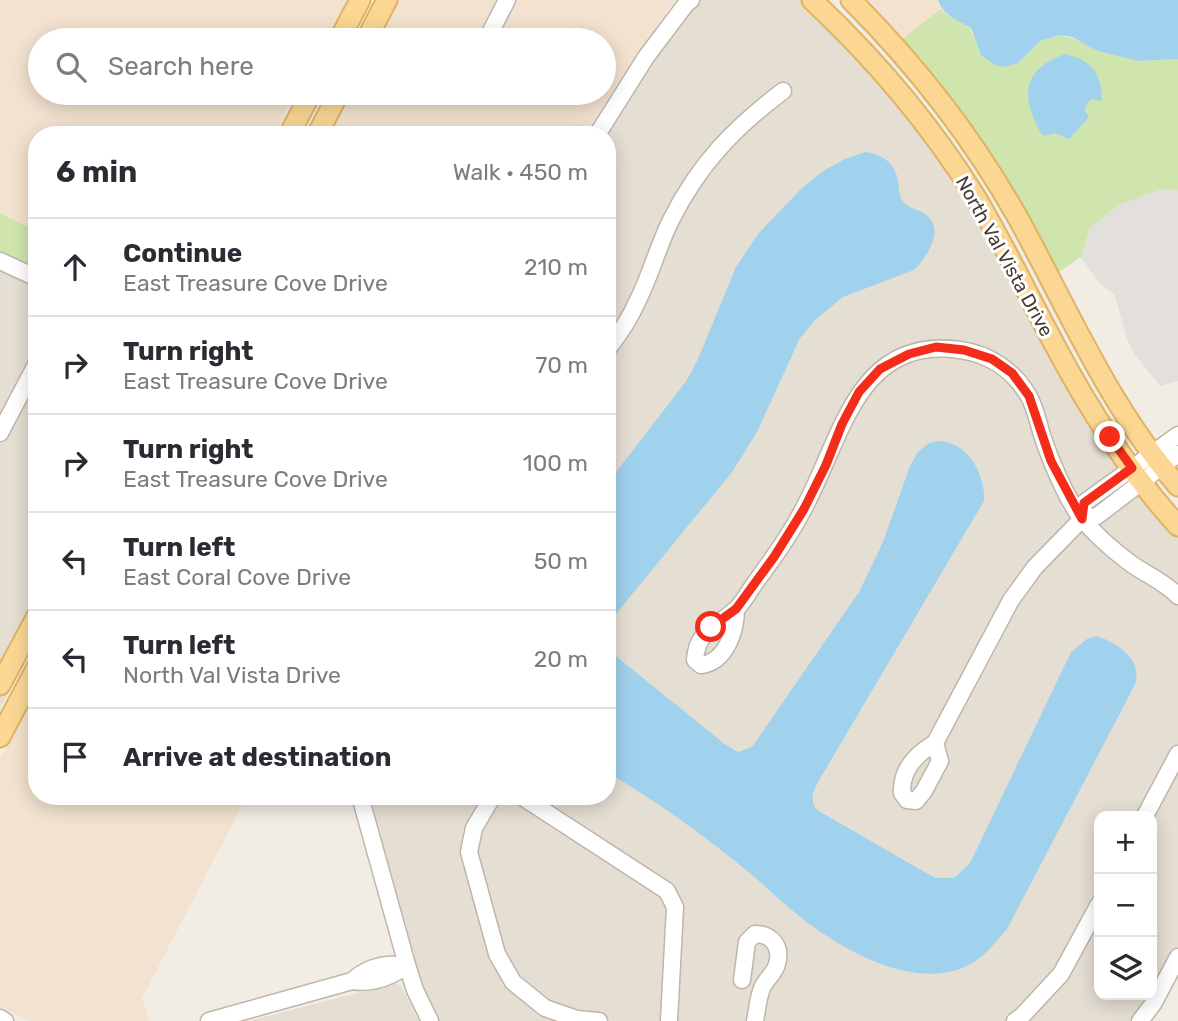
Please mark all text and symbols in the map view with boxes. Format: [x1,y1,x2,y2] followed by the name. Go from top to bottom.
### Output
[28,28,616,105] search box
[52,48,90,86] icon: search
[108,51,254,82] text: Search here
[56,154,137,190] text: 6 min
[453,158,588,186] text: Walk · 450 m
[951,172,1058,341] street label: North Val Vista Drive
[123,238,242,269] text: Continue
[56,248,94,286] icon: ahead
[524,253,588,281] text: 210 m
[123,269,388,297] text: East Treasure Cove Drive
[123,336,253,367] text: Turn right
[56,346,94,384] icon: right
[536,351,588,379] text: 70 m
[123,367,388,395] text: East Treasure Cove Drive
[1094,421,1125,452] route end
[123,434,253,465] text: Turn right
[56,444,94,482] icon: right
[523,449,588,477] text: 100 m
[123,465,388,493] text: East Treasure Cove Drive
[123,532,235,563] text: Turn left
[56,542,94,580] icon: left
[534,547,588,575] text: 50 m
[123,563,351,591] text: East Coral Cove Drive
[695,611,726,642] route start
[123,630,235,661] text: Turn left
[56,640,94,678] icon: left
[534,645,588,673] text: 20 m
[123,661,341,689] text: North Val Vista Drive
[56,738,94,776] icon: arrive
[123,742,391,773] text: Arrive at destination
[1094,811,1157,1000] map controls
[1094,811,1157,874] button: +
[1094,874,1157,937] button: −
[1094,937,1157,1000] button: layers

